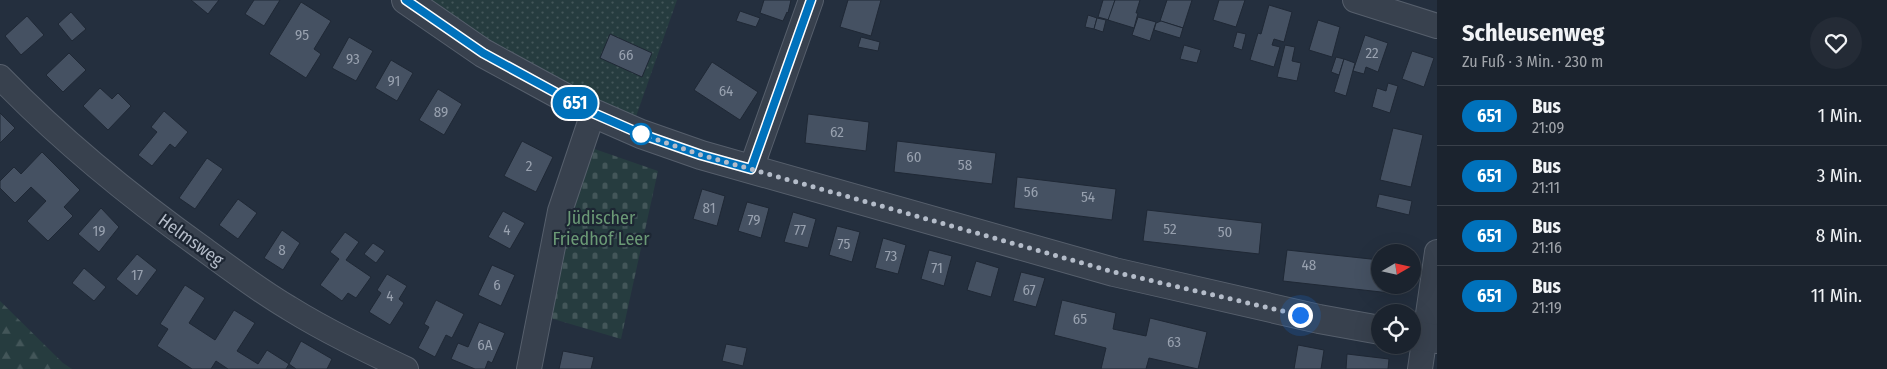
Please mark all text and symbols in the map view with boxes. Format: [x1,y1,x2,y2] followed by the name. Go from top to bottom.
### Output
[1810,17,1862,69] button: heart
[1462,19,1604,47] text: Schleusenweg
[295,26,309,44] house number: 95
[1365,44,1379,62] house number: 22
[619,46,633,64] house number: 66
[346,50,360,68] house number: 93
[1462,52,1603,71] text: Zu Fuß · 3 Min. · 230 m
[388,72,400,90] house number: 91
[719,82,733,100] house number: 64
[546,87,604,119] line badge: 651
[563,92,587,114] text: 651
[1532,95,1561,118] text: Bus
[434,103,448,121] house number: 89
[1818,104,1862,127] text: 1 Min.
[1477,105,1502,127] text: 651
[1532,118,1564,137] text: 21:09
[630,123,652,145] unlabelled marker
[830,123,844,141] house number: 62
[906,148,922,166] house number: 60
[1532,155,1561,178] text: Bus
[958,156,972,174] house number: 58
[526,157,533,175] house number: 2
[1817,164,1862,187] text: 3 Min.
[1477,165,1502,187] text: 651
[1532,178,1560,197] text: 21:11
[1024,183,1038,201] house number: 56
[1081,188,1095,206] house number: 54
[703,199,715,217] house number: 81
[553,207,650,250] park label: Jüdischer Friedhof Leer
[154,209,228,271] street label: Helmsweg
[747,211,761,229] house number: 79
[1532,215,1561,238] text: Bus
[1163,220,1177,238] house number: 52
[503,221,511,239] house number: 4
[794,221,806,239] house number: 77
[92,222,106,240] house number: 19
[1218,223,1232,241] house number: 50
[1816,224,1862,247] text: 8 Min.
[1477,225,1502,247] text: 651
[838,235,850,253] house number: 75
[1532,238,1562,257] text: 21:16
[278,241,286,259] house number: 8
[1371,244,1421,294] north arrow
[1371,244,1421,354] map controls
[885,247,898,265] house number: 73
[1302,256,1316,274] house number: 48
[931,259,943,277] house number: 71
[131,266,143,284] house number: 17
[1532,275,1561,298] text: Bus
[493,276,501,294] house number: 6
[1022,281,1036,299] house number: 67
[1811,284,1862,307] text: 11 Min.
[1477,285,1502,307] text: 651
[386,287,394,305] house number: 4
[1532,298,1562,317] text: 21:19
[1288,303,1313,328] your location
[1371,304,1421,354] button: locate
[1073,310,1087,328] house number: 65
[1167,333,1181,351] house number: 63
[477,336,493,354] house number: 6A

